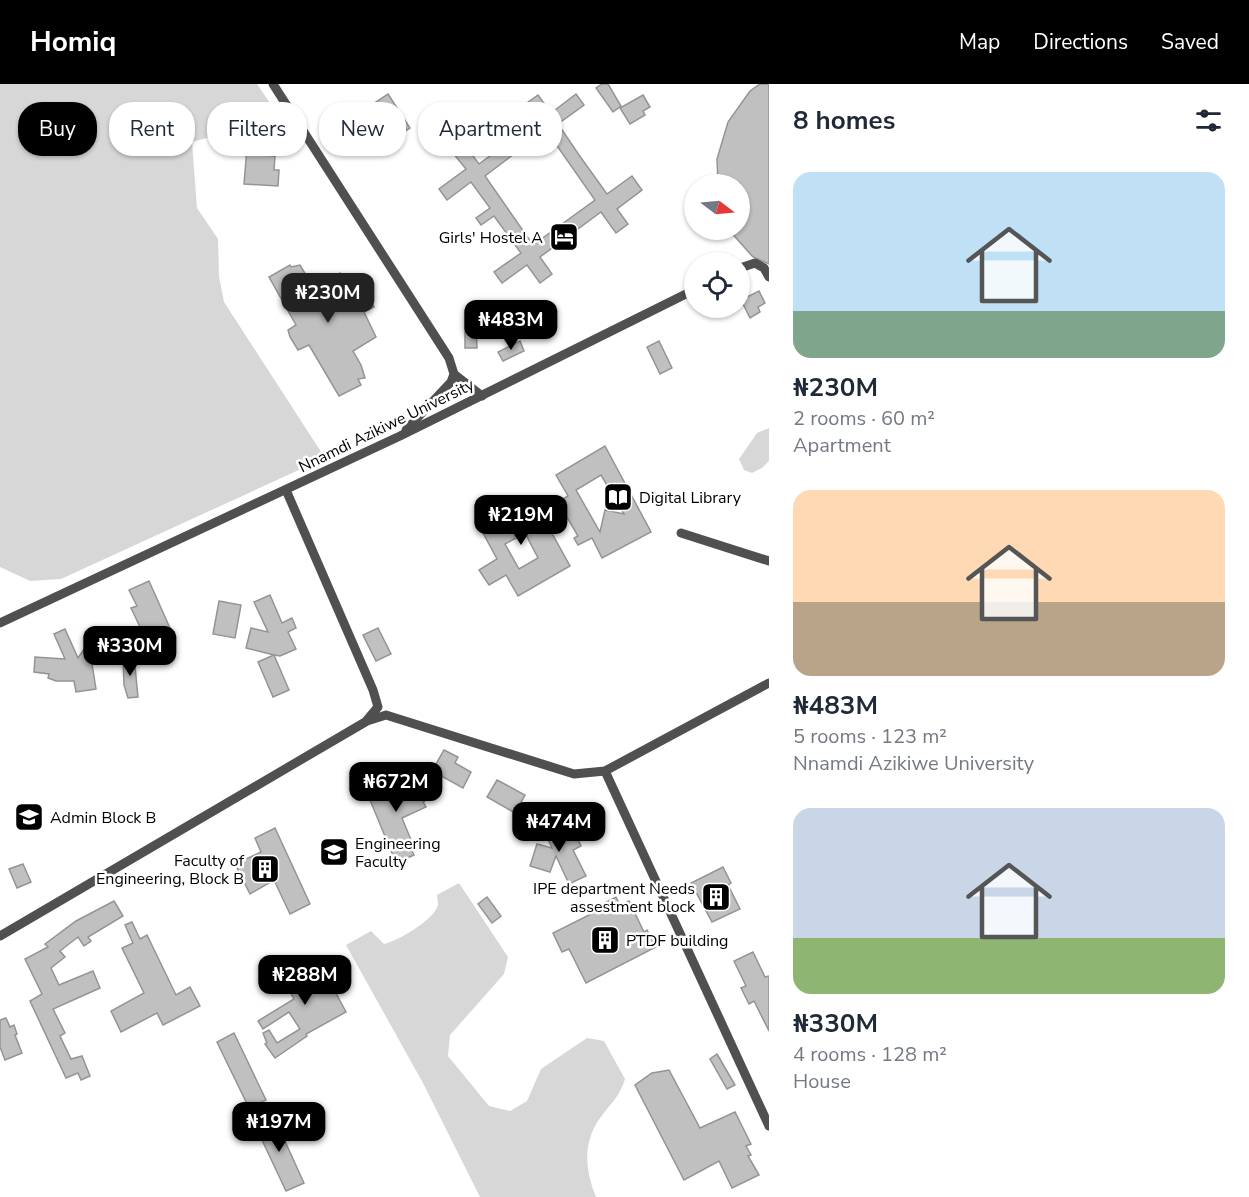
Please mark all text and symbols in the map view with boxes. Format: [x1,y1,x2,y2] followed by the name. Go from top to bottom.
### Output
[30,23,116,61] text: Homiq
[959,28,1000,56] text: Map
[1033,28,1128,56] text: Directions
[1161,28,1219,56] text: Saved
[18,102,97,156] chip: Buy
[109,102,195,156] chip: Rent
[207,102,307,156] chip: Filters
[319,102,406,156] chip: New
[418,102,562,156] chip: Apartment
[793,103,895,138] text: 8 homes
[1192,104,1225,137] icon: filters
[684,174,750,240] north arrow
[684,174,750,318] map controls
[955,211,1063,319] icon: home
[548,221,580,253] hotel icon: Girls' Hostel A
[439,227,543,249] place label: Girls' Hostel A
[684,252,750,318] button: locate
[286,273,370,324] pin: ₦230M
[295,279,361,306] text: ₦230M
[469,300,553,351] pin: ₦483M
[478,306,544,333] text: ₦483M
[793,370,878,405] text: ₦230M
[295,373,479,478] street label: Nnamdi Azikiwe University
[793,405,935,432] text: 2 rooms · 60 m²
[793,432,891,459] text: Apartment
[602,481,634,513] library icon: Digital Library
[639,487,742,509] place label: Digital Library
[479,495,563,546] pin: ₦219M
[488,501,554,528] text: ₦219M
[955,529,1063,637] icon: home
[88,626,172,677] pin: ₦330M
[97,632,163,659] text: ₦330M
[793,688,878,723] text: ₦483M
[793,723,947,750] text: 5 rooms · 123 m²
[793,750,1034,777] text: Nnamdi Azikiwe University
[354,762,438,813] pin: ₦672M
[363,768,429,795] text: ₦672M
[13,801,45,833] school or university icon: Admin Block B
[517,802,601,853] pin: ₦474M
[50,807,156,829] place label: Admin Block B
[526,808,592,835] text: ₦474M
[355,833,441,873] place label: Engineering Faculty
[318,836,350,868] school or university icon: Engineering Faculty
[955,847,1063,955] icon: home
[96,850,245,890] place label: Faculty of Engineering, Block B
[249,853,281,885] building icon: Faculty of Engineering, Block B
[533,878,696,918] place label: IPE department Needs assestment block
[700,881,732,913] building icon: IPE department Needs assestment block
[589,924,621,956] building icon: PTDF building
[626,930,728,952] place label: PTDF building
[263,955,347,1006] pin: ₦288M
[272,961,338,988] text: ₦288M
[793,1006,878,1041] text: ₦330M
[793,1041,947,1068] text: 4 rooms · 128 m²
[793,1068,851,1095] text: House
[237,1102,321,1153] pin: ₦197M
[246,1108,312,1135] text: ₦197M

